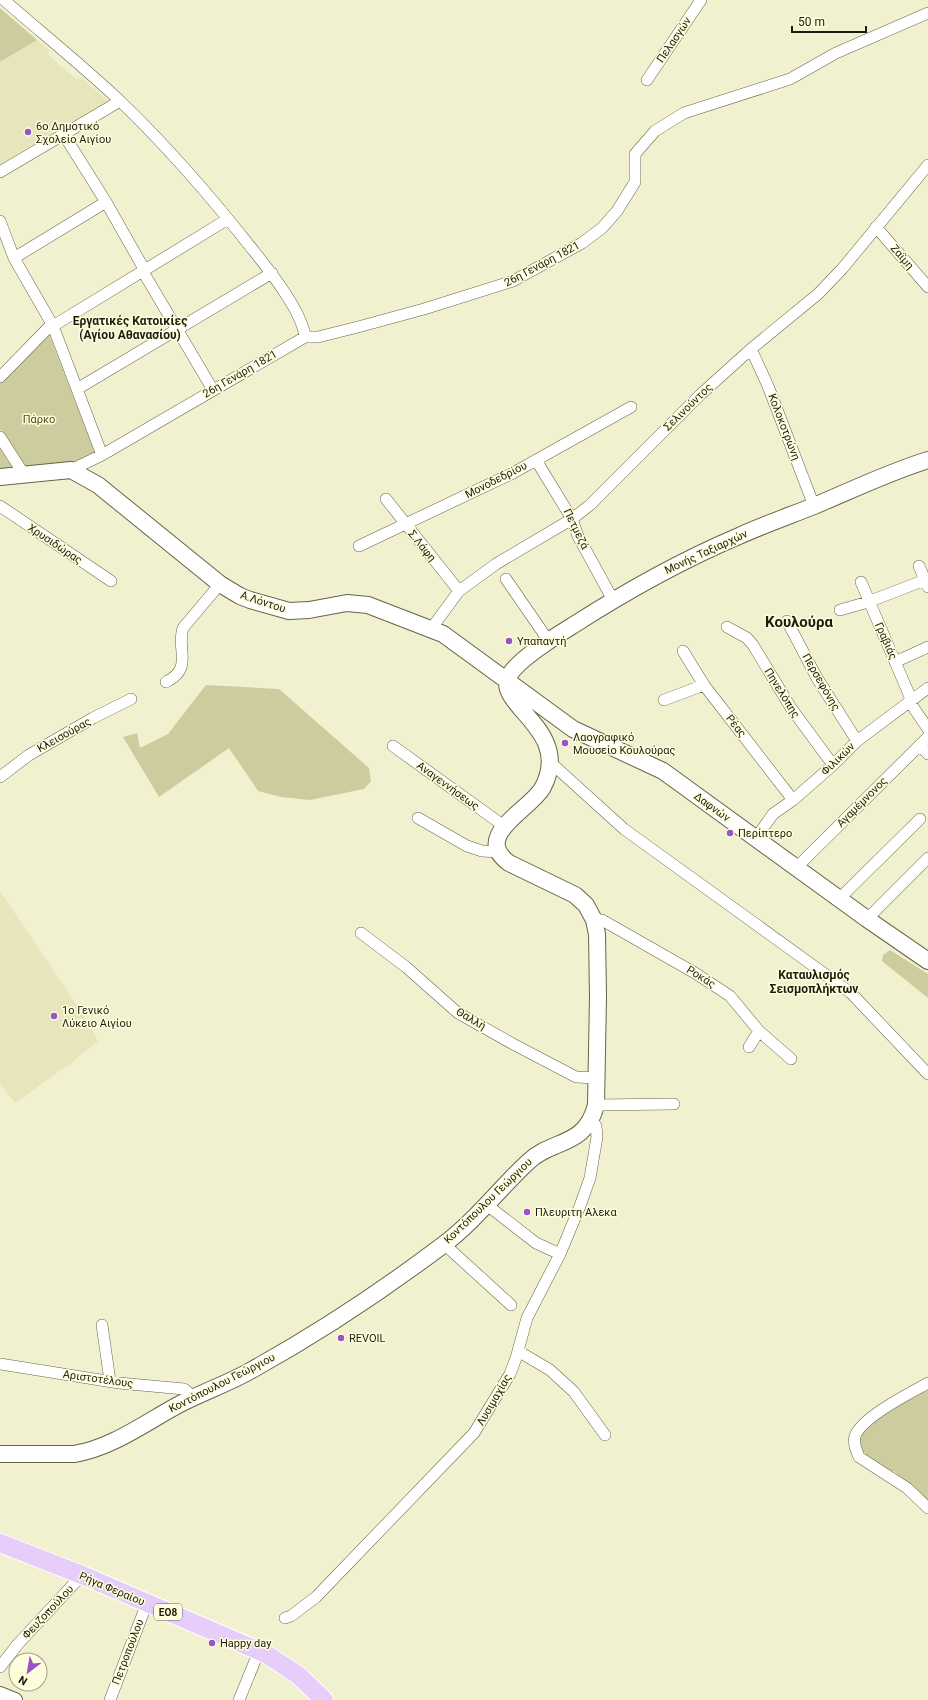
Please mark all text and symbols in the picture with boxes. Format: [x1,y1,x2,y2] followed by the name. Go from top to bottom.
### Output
[792,8,866,34] scale bar
[654,14,694,65] street label: Πελασγών
[798,15,825,29] text: 50 m
[36,120,111,146] place label: 6ο Δημοτικό Σχολείο Αιγίου
[23,127,33,137] marker: 6ο Δημοτικό Σχολείο Αιγίου
[502,239,582,289] street label: 26η Γενάρη 1821
[888,242,916,272] street label: Ζαΐμη
[73,314,187,342] district label: Εργατικές Κατοικίες (Αγίου Αθανασίου)
[201,347,279,401] street label: 26η Γενάρη 1821
[661,381,715,433] street label: Σελινούντος
[765,392,803,462] street label: Κολοκοτρώνη
[23,413,55,426] park label: Πάρκο
[463,459,529,501] street label: Μονοδεδρίου
[561,507,592,552] street label: Πετμεζά
[25,521,85,567] street label: Χρυσιδώρας
[662,527,750,577] street label: Μονής Ταξιαρχών
[405,528,439,564] street label: Σ.Λάφη
[239,589,287,615] street label: Α.Λόντου
[765,613,833,631] district label: Κουλούρα
[872,620,900,662] street label: Γραβιάς
[517,635,566,648] place label: Υπαπαντή
[504,636,514,646] marker: Υπαπαντή
[799,651,843,713] street label: Περσεφόνης
[762,666,803,720] street label: Πηνελόπης
[723,712,749,740] street label: Ρέας
[35,715,93,755] street label: Κλεισούρας
[573,731,675,757] place label: Λαογραφικό Μουσείο Κουλούρας
[560,738,570,748] marker: Λαογραφικό Μουσείο Κουλούρας
[818,739,858,778] street label: Φιλικών
[414,759,482,813] street label: Αναγεννήσεως
[834,774,890,830] street label: Αγαμέμνονος
[691,790,733,825] street label: Δαφνών
[738,827,792,840] place label: Περίπτερο
[725,828,735,838] marker: Περίπτερο
[684,963,718,991] street label: Ροκάς
[770,968,858,996] district label: Καταυλισμός Σεισμοπλήκτων
[62,1004,132,1030] place label: 1o Γενικό Λύκειο Αιγίου
[454,1005,488,1033] street label: Θαλλή
[49,1011,59,1021] marker: 1o Γενικό Λύκειο Αιγίου
[441,1156,535,1246] street label: Κοντόπουλου Γεώργιου
[535,1206,617,1219] place label: Πλευριτη Αλεκα
[522,1207,532,1217] marker: Πλευριτη Αλεκα
[349,1332,386,1345] place label: REVOIL
[336,1333,346,1343] marker: REVOIL
[167,1351,277,1415] street label: Κοντόπουλου Γεώργιου
[62,1368,134,1390] street label: Αριστοτέλους
[474,1372,514,1428] street label: Λυσιμαχίας
[77,1569,147,1609] street label: Ρήγα Φεραίου
[20,1582,76,1642] street label: Φευζοπούλου
[154,1604,182,1620] road number: ΕΟ8
[110,1617,146,1687] street label: Πετροπούλου
[220,1637,272,1650] place label: Happy day
[207,1638,217,1648] marker: Happy day
[8,1652,48,1692] north arrow
[16,1672,30,1688] text: N

